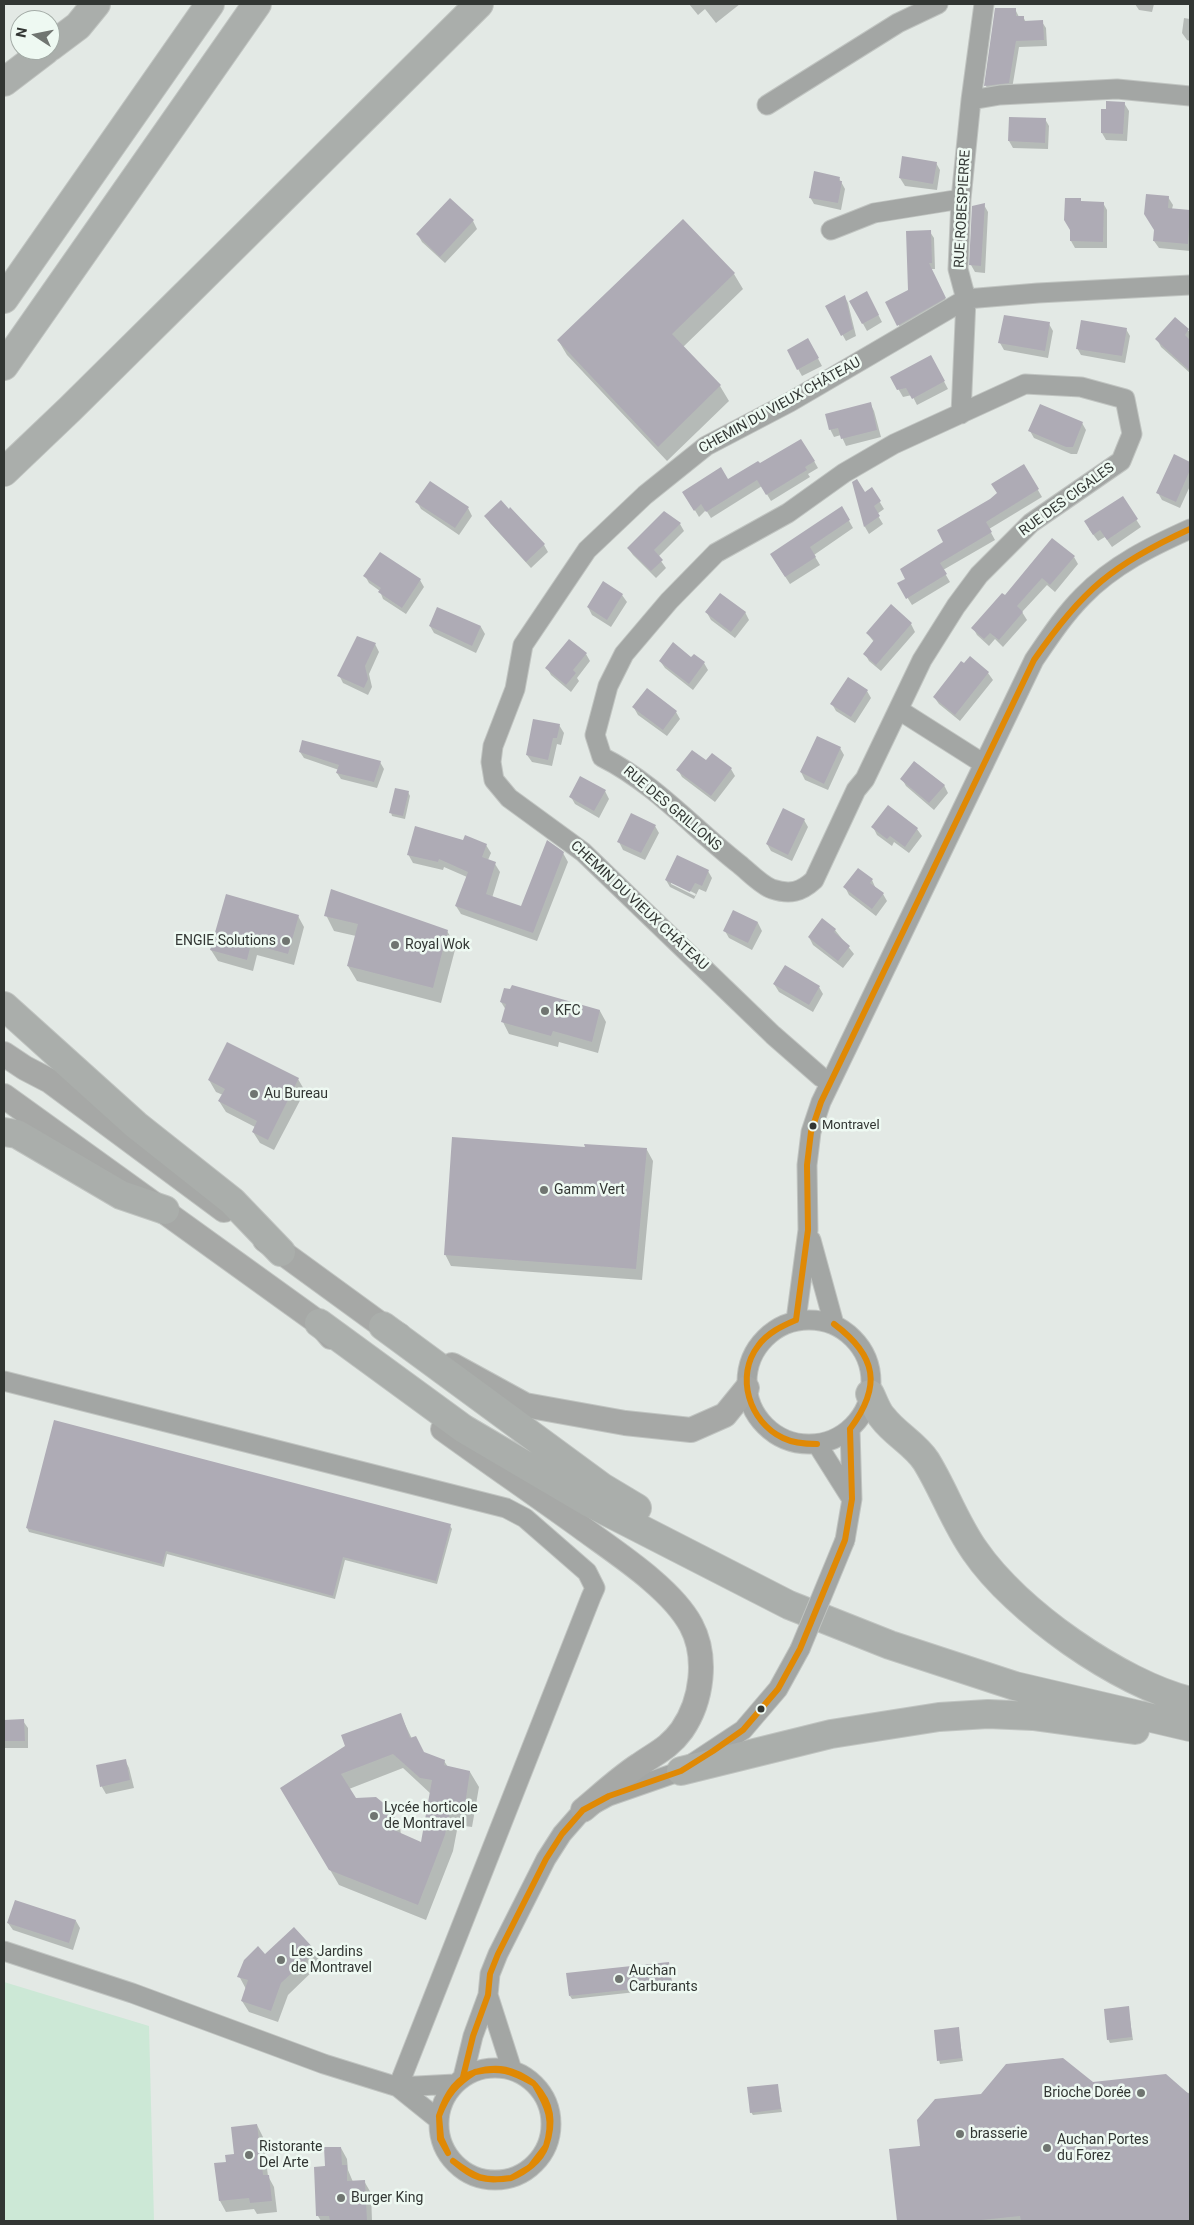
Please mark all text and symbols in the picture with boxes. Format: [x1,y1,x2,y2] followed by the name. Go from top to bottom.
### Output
[10,10,60,60] north arrow
[12,26,30,39] text: N
[952,150,974,268] street label: RUE ROBESPIERRE
[696,354,864,458] street label: CHEMIN DU VIEUX CHÂTEAU
[1016,460,1118,540] street label: RUE DES CIGALES
[620,763,724,855] street label: RUE DES GRILLONS
[567,838,711,974] street label: CHEMIN DU VIEUX CHÂTEAU
[175,933,276,949] place label: ENGIE Solutions
[280,935,292,947] marker: ENGIE Solutions
[405,937,470,953] place label: Royal Wok
[389,939,401,951] marker: Royal Wok
[555,1003,581,1019] place label: KFC
[539,1005,551,1017] marker: KFC
[264,1086,328,1102] place label: Au Bureau
[248,1088,260,1100] marker: Au Bureau
[822,1118,880,1134] place label: Montravel
[808,1121,818,1131] marker: Montravel
[554,1182,625,1198] place label: Gamm Vert
[538,1184,550,1196] marker: Gamm Vert
[756,1704,766,1714] unlabelled marker
[384,1800,478,1832] place label: Lycée horticole de Montravel
[368,1810,380,1822] marker: Lycée horticole de Montravel
[291,1944,372,1976] place label: Les Jardins de Montravel
[275,1954,287,1966] marker: Les Jardins de Montravel
[629,1963,698,1995] place label: Auchan Carburants
[613,1973,625,1985] marker: Auchan Carburants
[1044,2085,1131,2101] place label: Brioche Dorée
[1135,2087,1147,2099] marker: Brioche Dorée
[970,2126,1027,2142] place label: brasserie
[954,2128,966,2140] marker: brasserie
[1057,2132,1149,2164] place label: Auchan Portes du Forez
[259,2139,323,2172] place label: Ristorante Del Arte
[1041,2142,1053,2154] marker: Auchan Portes du Forez
[243,2149,255,2161] marker: Ristorante Del Arte
[351,2190,423,2206] place label: Burger King
[335,2192,347,2204] marker: Burger King

